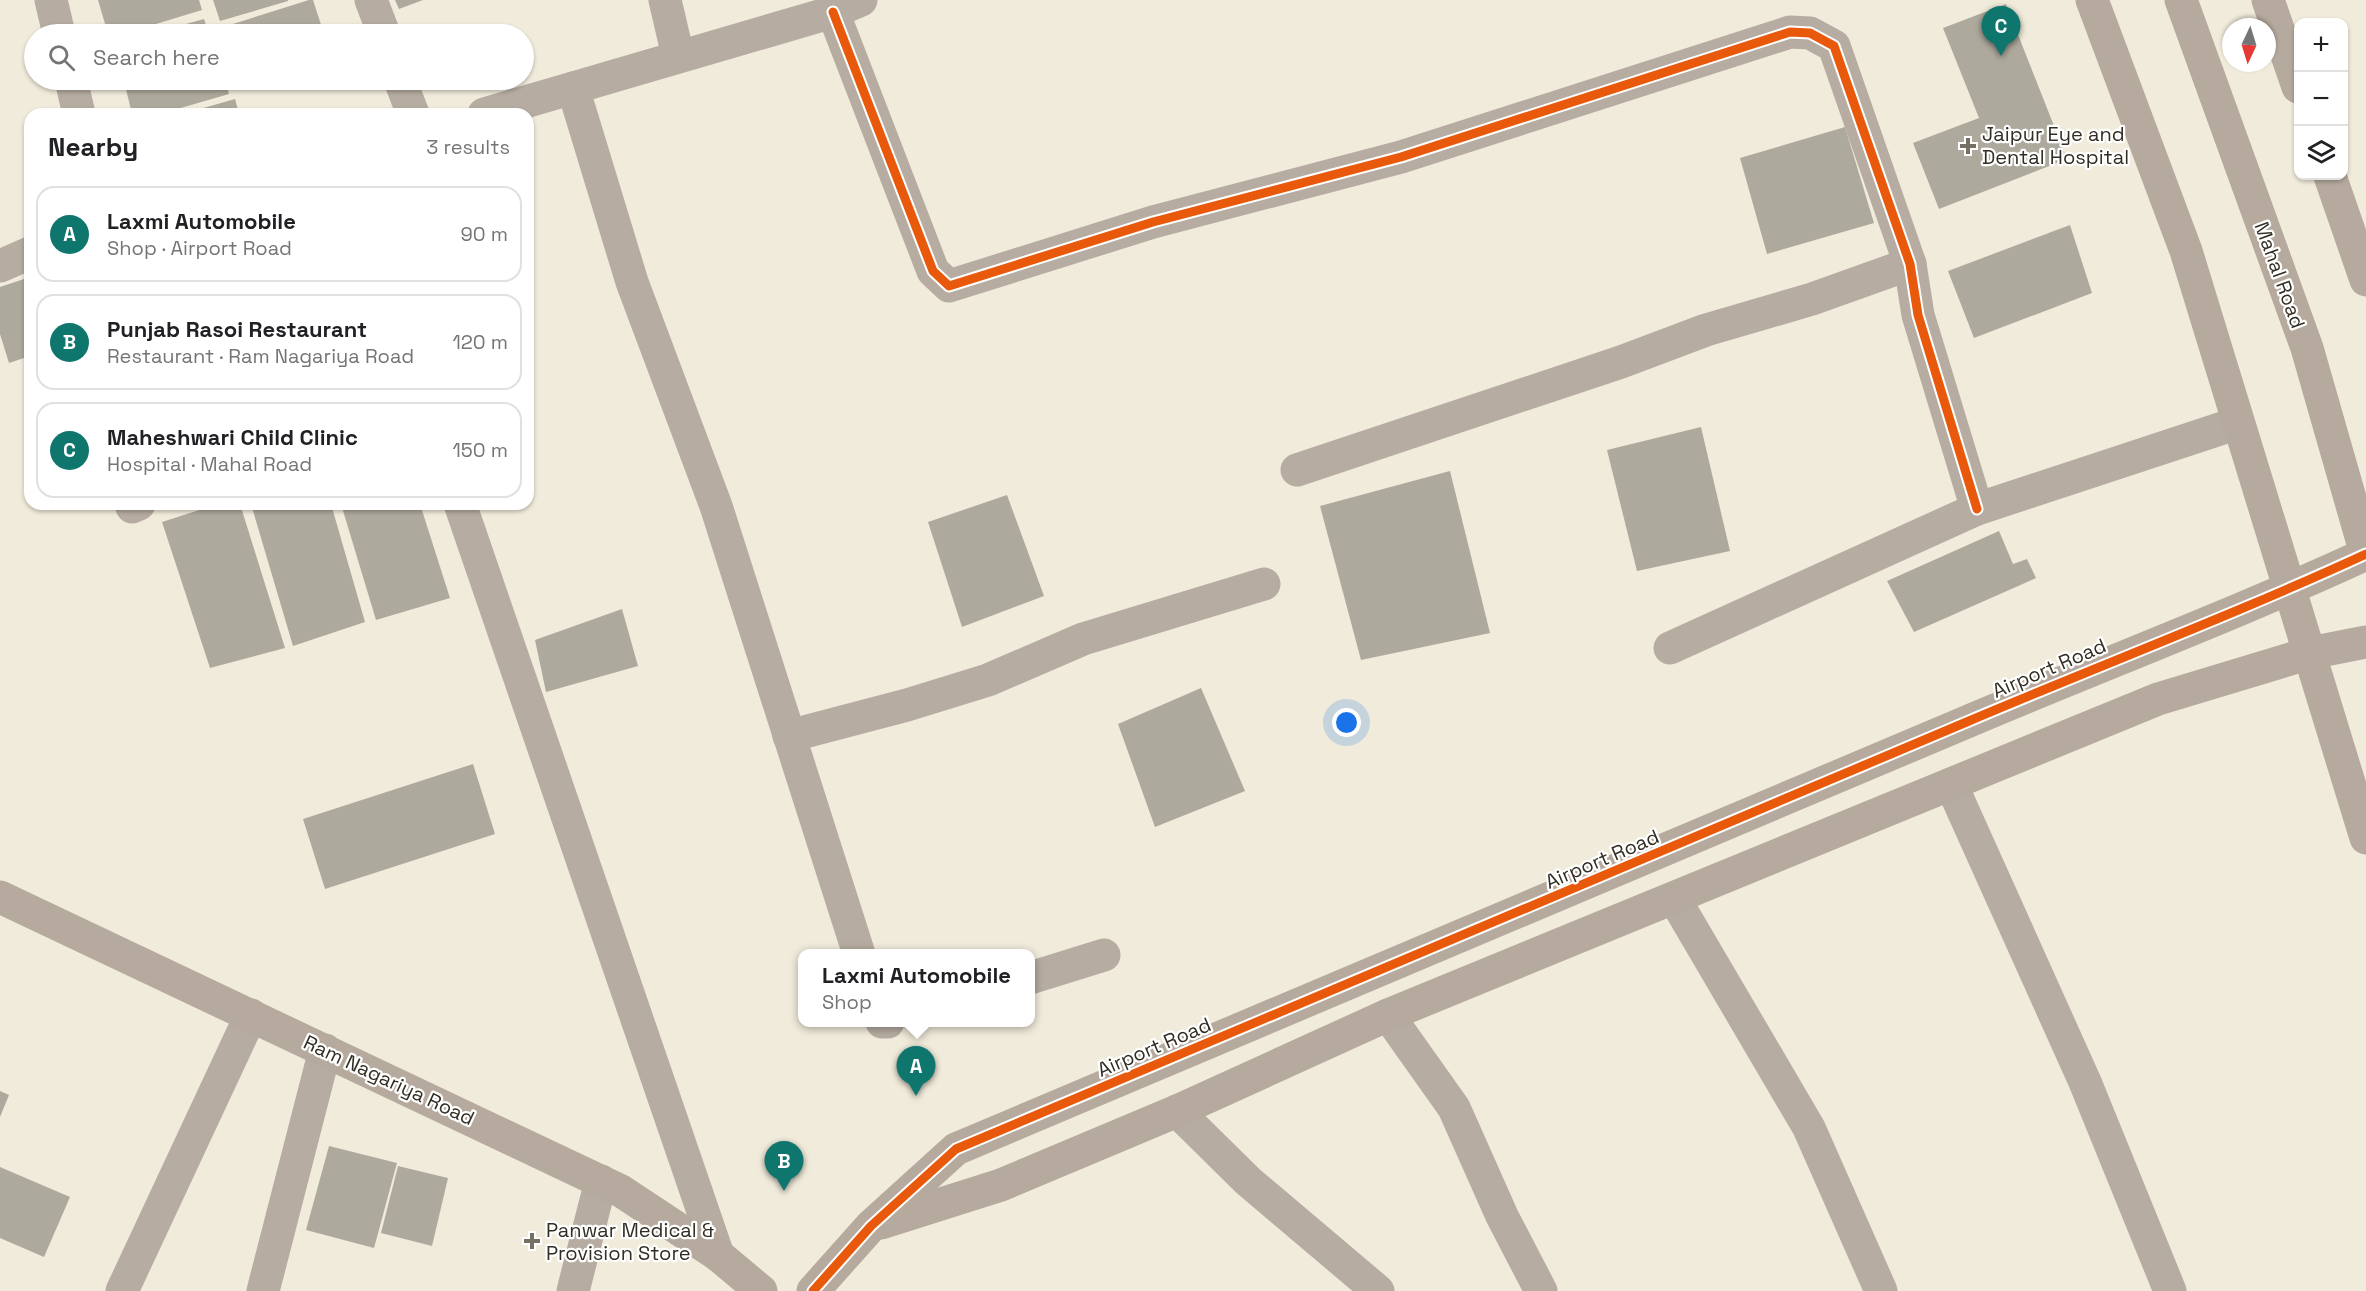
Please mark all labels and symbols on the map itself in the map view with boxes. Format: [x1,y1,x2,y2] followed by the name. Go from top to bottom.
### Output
[1982,7,2020,56] pin: C
[2222,18,2276,72] north arrow
[1982,121,2129,170] place label: Jaipur Eye and Dental Hospital
[1959,137,1977,155] marker: Jaipur Eye and Dental Hospital
[2249,218,2311,332] street label: Mahal Road
[1988,632,2110,704] street label: Airport Road
[1332,708,1361,737] your location
[1541,823,1663,895] street label: Airport Road
[1093,1011,1215,1083] street label: Airport Road
[299,1029,479,1131] street label: Ram Nagariya Road
[896,1046,936,1096] pin: A
[764,1142,804,1191] pin: B
[546,1217,714,1266] place label: Panwar Medical & Provision Store
[523,1232,541,1250] marker: Panwar Medical & Provision Store

